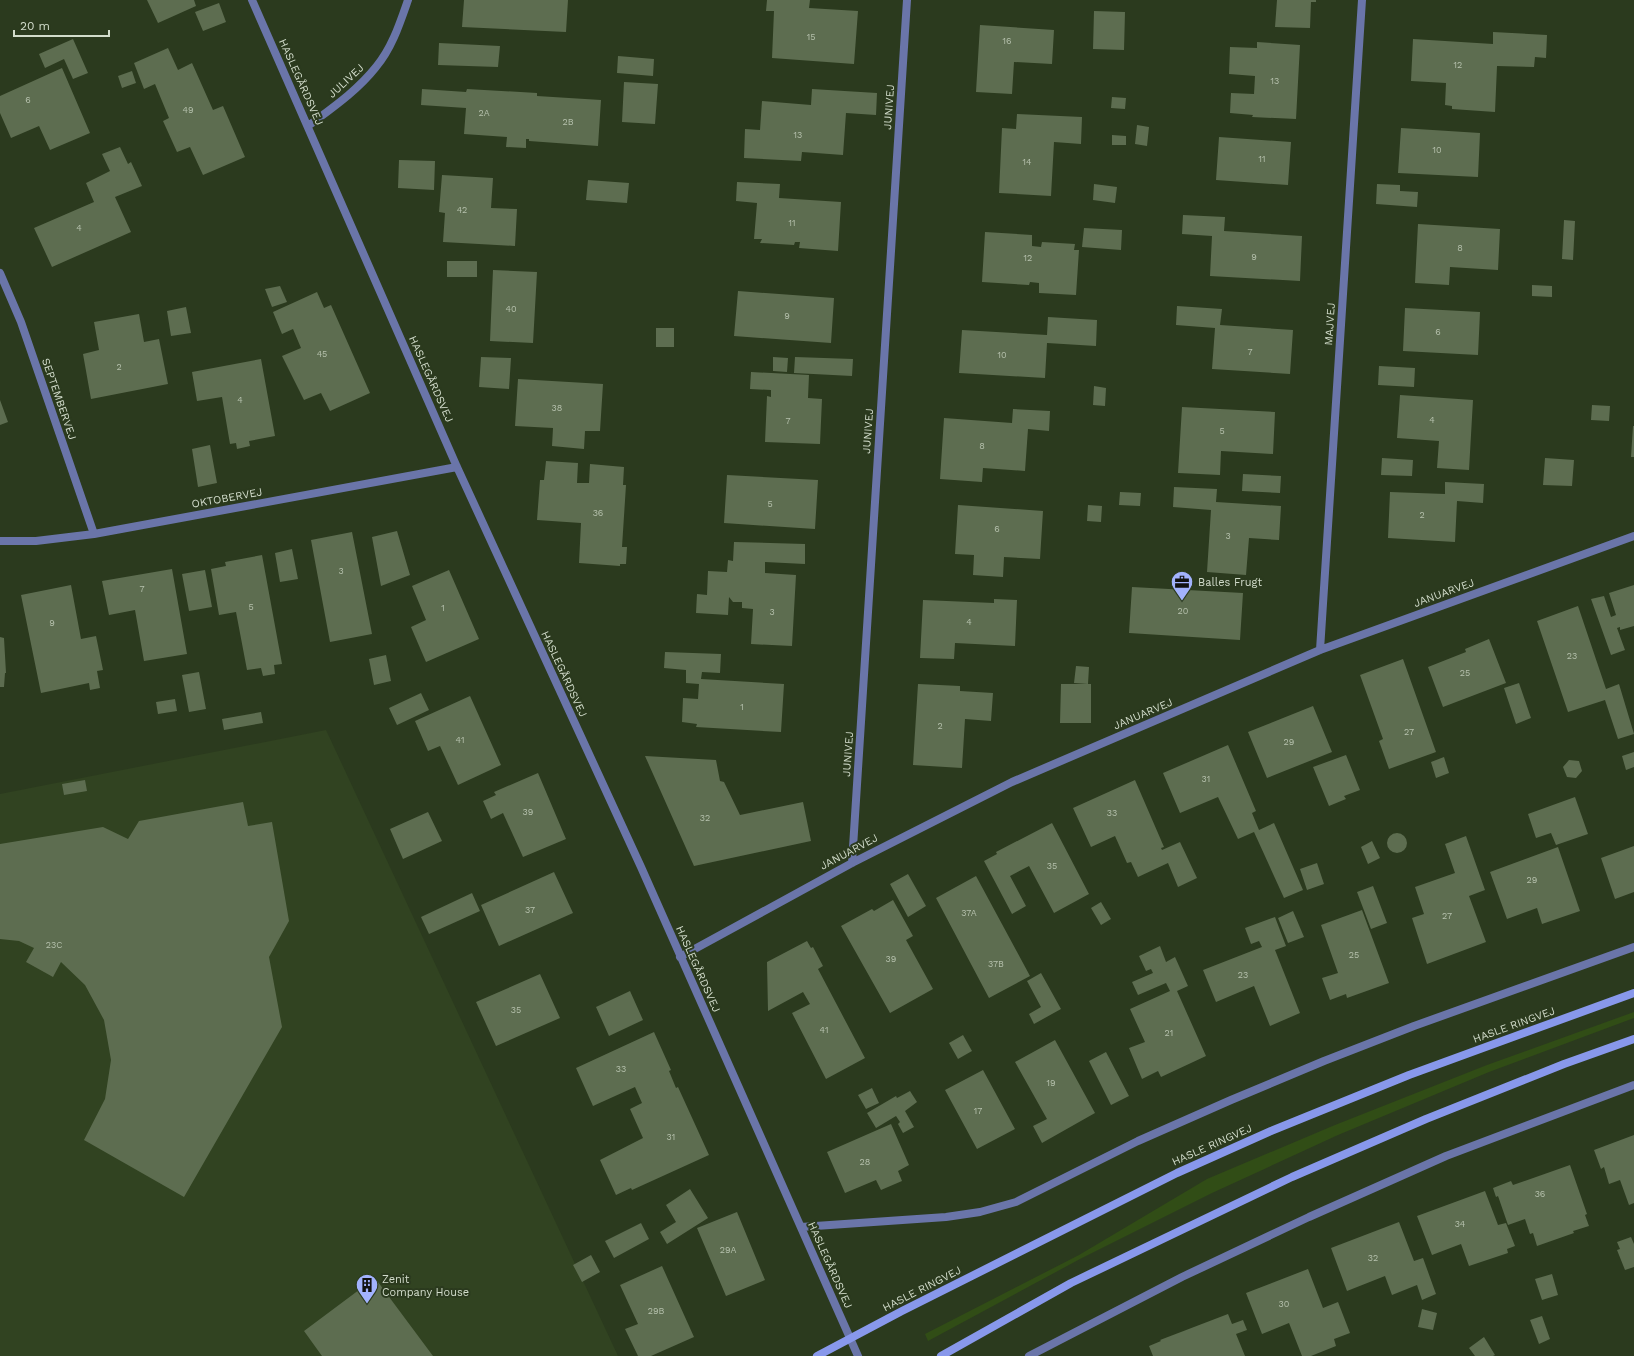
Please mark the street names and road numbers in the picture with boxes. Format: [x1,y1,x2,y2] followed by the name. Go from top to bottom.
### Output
[276,37,326,127] street label: HASLEGÅRDSVEJ
[325,61,367,101] street label: JULIVEJ
[881,84,897,130] street label: JUNIVEJ
[1322,302,1338,346] street label: MAJVEJ
[406,334,456,424] street label: HASLEGÅRDSVEJ
[39,356,79,442] street label: SEPTEMBERVEJ
[860,408,876,454] street label: JUNIVEJ
[191,485,263,511] street label: OKTOBERVEJ
[1412,576,1476,610] street label: JANUARVEJ
[538,629,590,719] street label: HASLEGÅRDSVEJ
[1111,696,1175,732] street label: JANUARVEJ
[840,731,856,777] street label: JUNIVEJ
[818,831,880,873] street label: JANUARVEJ
[673,924,723,1014] street label: HASLEGÅRDSVEJ
[1471,1004,1557,1046] street label: HASLE RINGVEJ
[1170,1121,1254,1169] street label: HASLE RINGVEJ
[805,1220,855,1310] street label: HASLEGÅRDSVEJ
[881,1264,963,1314] street label: HASLE RINGVEJ

